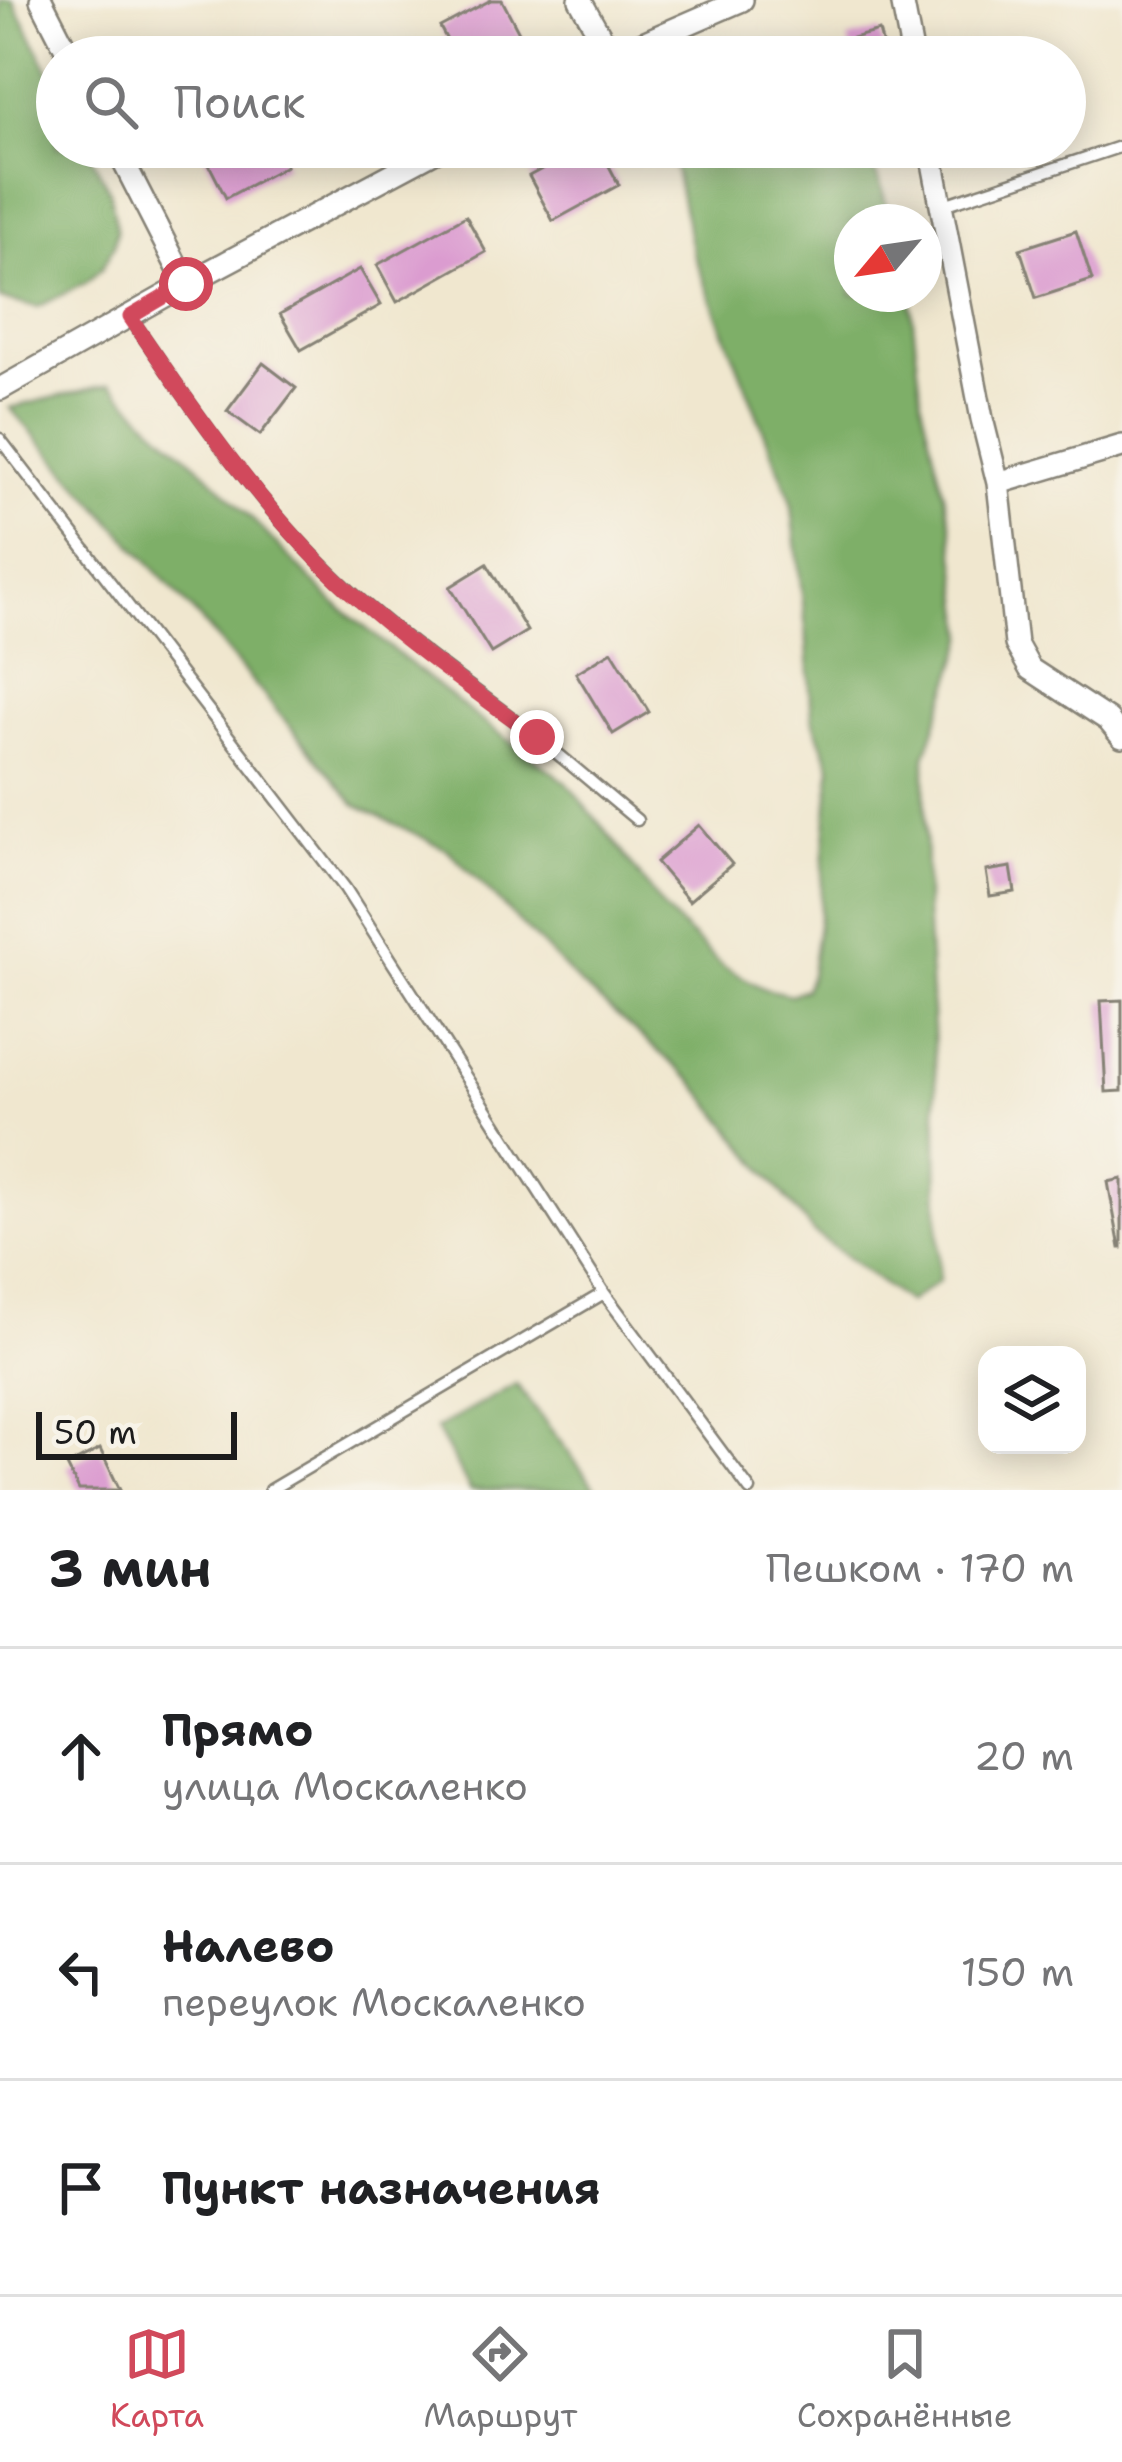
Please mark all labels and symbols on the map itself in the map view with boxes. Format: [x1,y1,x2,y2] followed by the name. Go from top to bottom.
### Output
[834,204,942,312] north arrow
[159,257,213,311] route start
[510,710,564,764] route end
[36,1406,237,1459] scale bar

